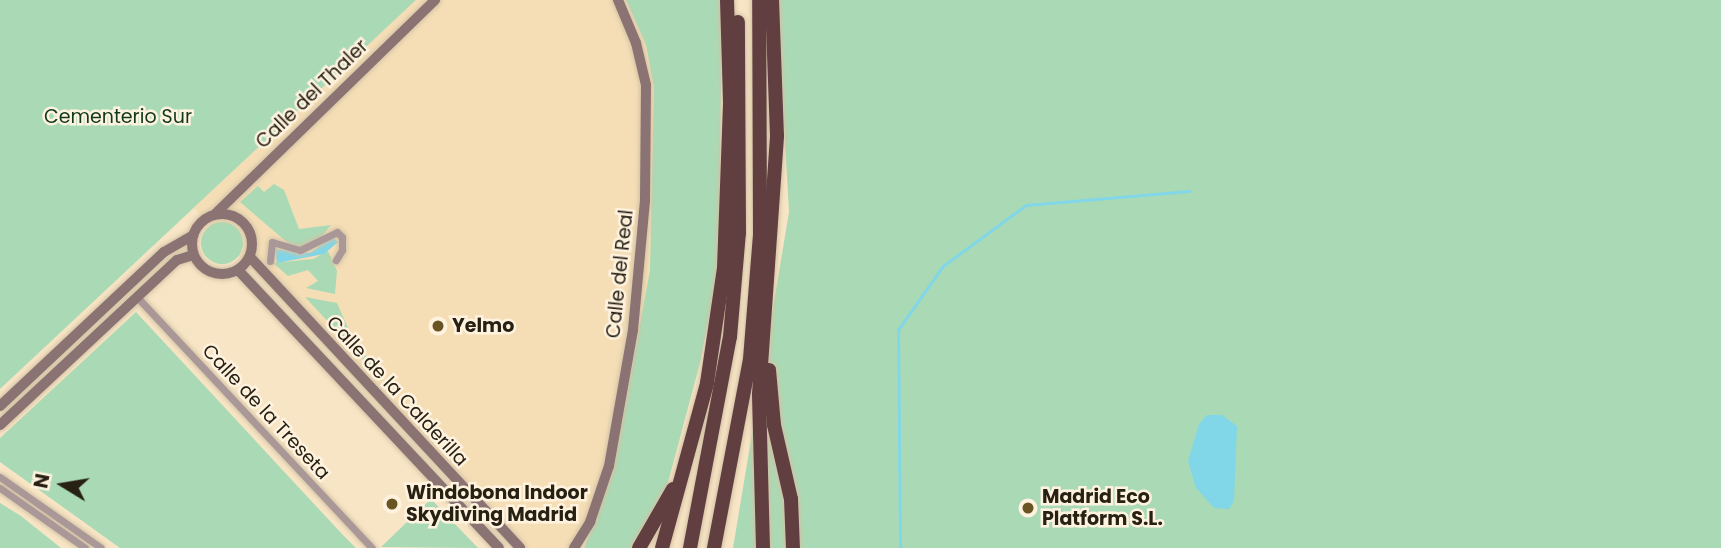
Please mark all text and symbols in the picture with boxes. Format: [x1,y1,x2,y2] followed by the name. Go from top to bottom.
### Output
[251,35,373,153] street label: Calle del Thaler
[44,106,192,128] park label: Cementerio Sur
[602,209,638,339] street label: Calle del Real
[322,311,472,471] street label: Calle de la Calderilla
[452,315,514,337] place label: Yelmo
[430,318,446,334] marker: Yelmo
[197,340,335,484] street label: Calle de la Treseta
[28,450,98,520] north arrow
[27,471,57,490] text: N
[406,482,588,526] place label: Windobona Indoor Skydiving Madrid
[1042,486,1163,530] place label: Madrid Eco Platform S.L.
[384,496,400,512] marker: Windobona Indoor Skydiving Madrid
[1020,500,1036,516] marker: Madrid Eco Platform S.L.

